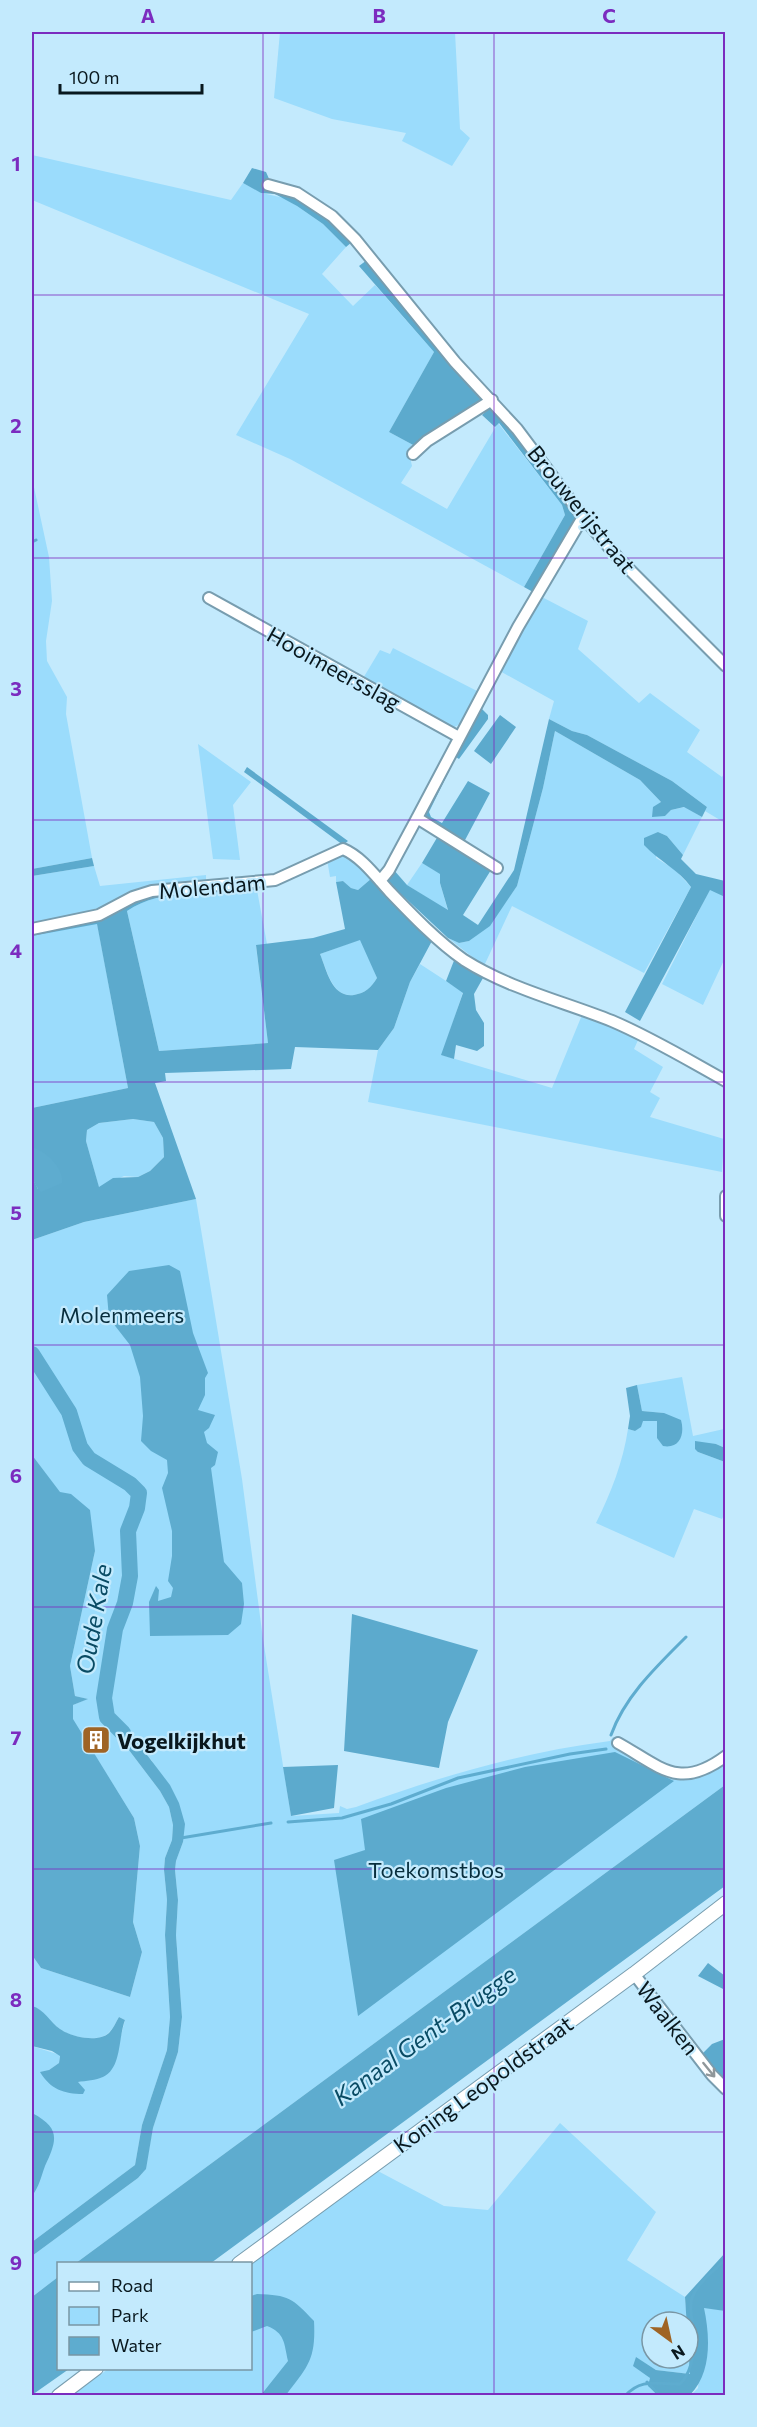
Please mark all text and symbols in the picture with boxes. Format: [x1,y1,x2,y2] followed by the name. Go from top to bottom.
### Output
[141,3,155,27] text: A
[372,3,386,27] text: B
[602,3,616,27] text: C
[60,57,202,95] scale bar
[69,66,119,88] text: 100 m
[11,151,21,175] text: 1
[10,413,22,437] text: 2
[522,440,642,578] street label: Brouwerijstraat
[263,620,405,716] street label: Hooimeersslag
[10,676,22,700] text: 3
[157,868,267,904] street label: Molendam
[10,938,22,962] text: 4
[10,1200,22,1224] text: 5
[60,1301,184,1328] park label: Molenmeers
[10,1463,22,1487] text: 6
[69,1561,117,1676] water label: Oude Kale
[80,1724,112,1756] building icon: Vogelkijkhut
[11,1725,22,1749] text: 7
[117,1727,246,1754] place label: Vogelkijkhut
[368,1856,504,1883] park label: Toekomstbos
[327,1959,521,2111] water label: Kanaal Gent-Brugge
[631,1976,705,2060] street label: Waalken
[10,1987,22,2011] text: 8
[388,2010,578,2158] street label: Koning Leopoldstraat
[702,2062,715,2078] one-way arrow
[10,2250,22,2274] text: 9
[57,2262,252,2370] legend
[111,2274,153,2296] text: Road
[111,2304,149,2326] text: Park
[640,2310,700,2370] north arrow
[111,2334,162,2356] text: Water
[668,2342,689,2364] text: N

